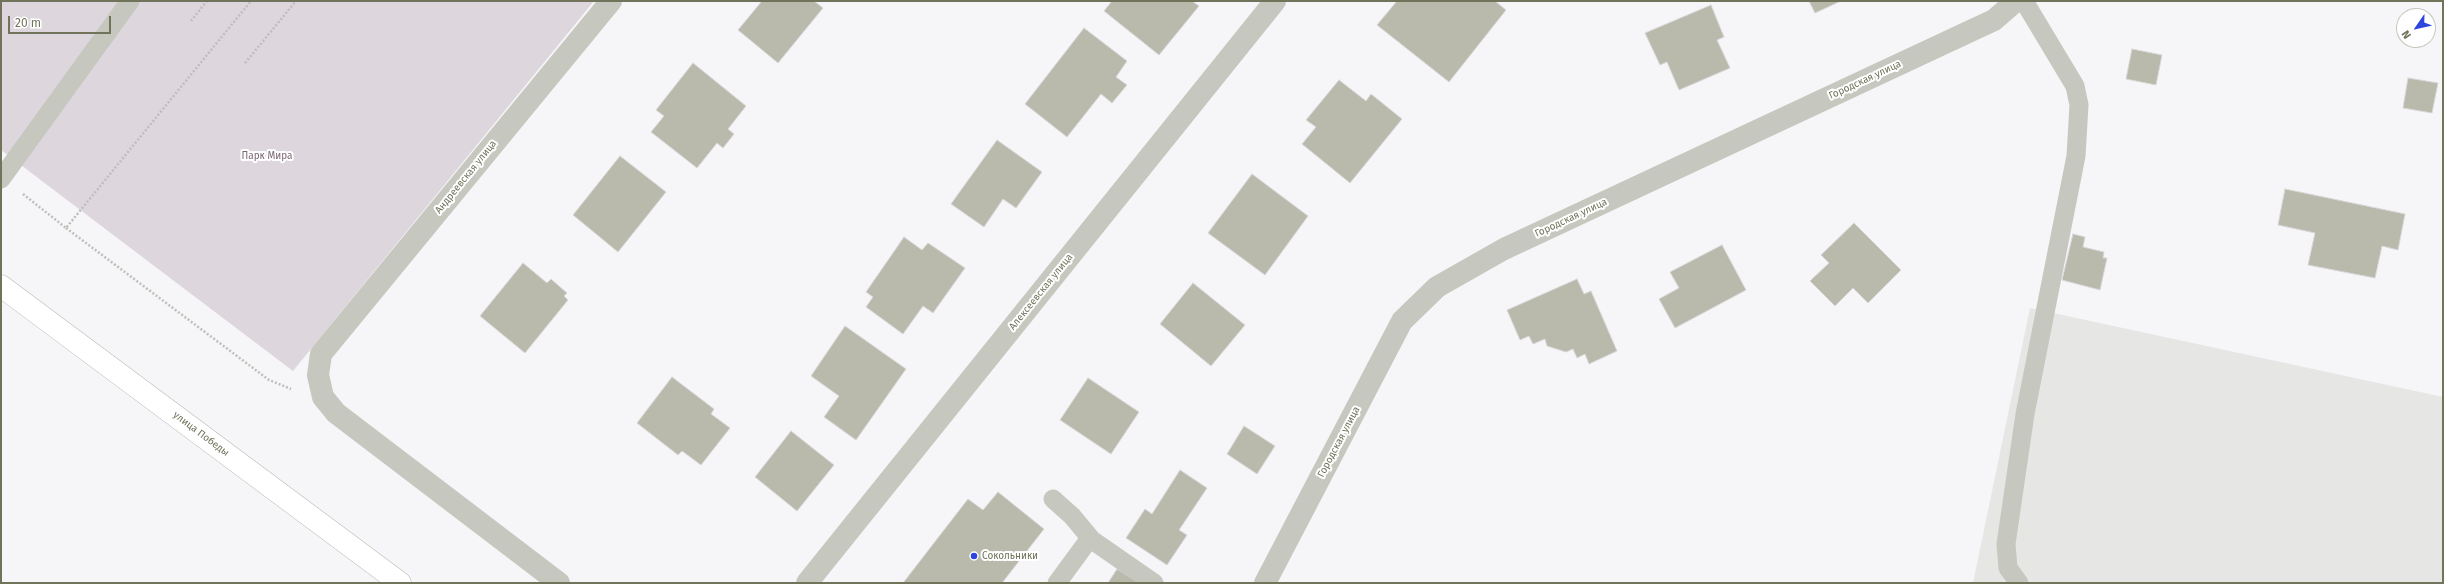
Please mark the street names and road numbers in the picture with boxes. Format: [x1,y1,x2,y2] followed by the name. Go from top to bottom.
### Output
[1827,58,1903,102] street label: Городская улица
[433,138,499,216] street label: Андреевская улица
[1533,196,1609,240] street label: Городская улица
[1007,252,1075,332] street label: Алексеевская улица
[1315,405,1363,479] street label: Городская улица
[171,409,231,459] street label: улица Победы

